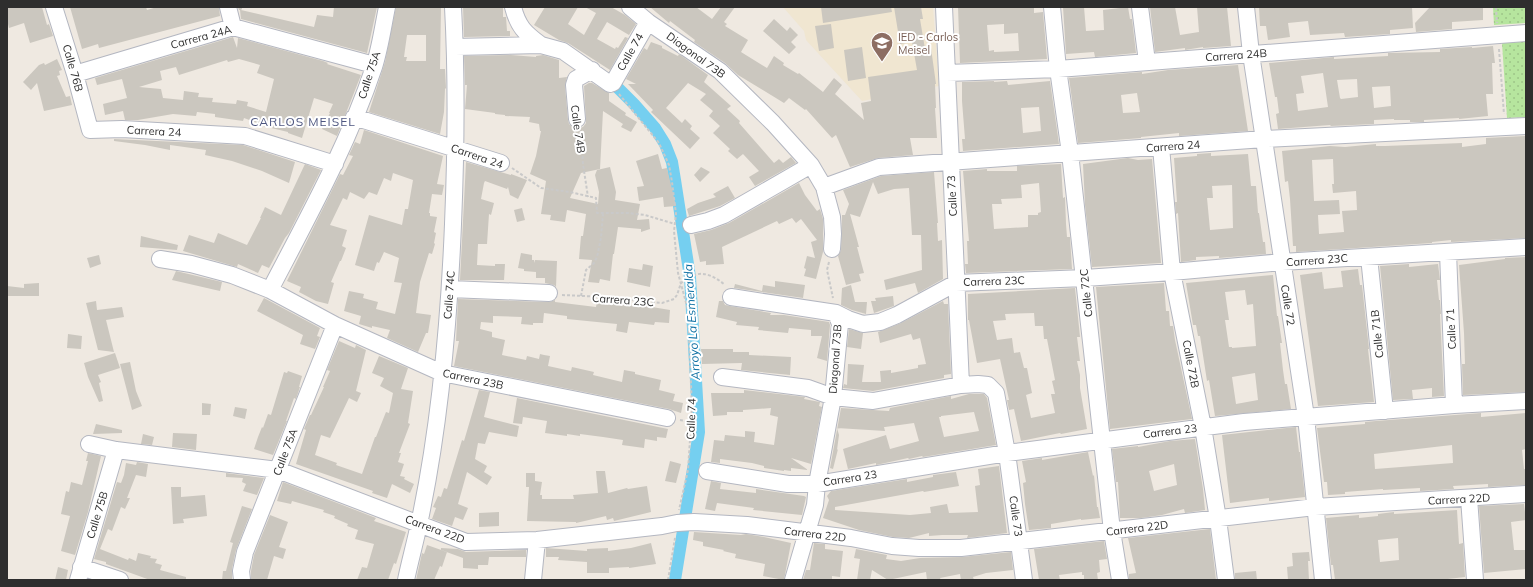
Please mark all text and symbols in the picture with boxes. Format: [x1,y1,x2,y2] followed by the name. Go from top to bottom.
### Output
[169,22,233,52] street label: Carrera 24A
[664,29,728,81] street label: Diagonal 73B
[614,30,647,73] street label: Calle 74
[869,30,895,63] school or university icon: IED - Carlos Meisel
[898,30,958,57] place label: IED - Carlos Meisel
[60,43,86,93] street label: Calle 76B
[1205,46,1267,64] street label: Carrera 24B
[355,49,383,101] street label: Calle 75A
[568,104,588,154] street label: Calle 74B
[250,114,356,129] district label: CARLOS MEISEL
[126,123,182,139] street label: Carrera 24
[1145,137,1201,155] street label: Carrera 24
[449,141,505,172] street label: Carrera 24
[944,175,960,217] street label: Calle 73
[1286,251,1348,269] street label: Carrera 23C
[680,264,703,381] water label: Arroyo La Esmeralda
[1076,268,1096,318] street label: Calle 72C
[440,270,458,320] street label: Calle 74C
[963,273,1025,289] street label: Carrera 23C
[1278,284,1298,327] street label: Calle 72
[592,291,654,309] street label: Carrera 23C
[1443,308,1459,350] street label: Calle 71
[1367,309,1387,359] street label: Calle 71B
[826,324,844,394] street label: Diagonal 73B
[1179,339,1203,389] street label: Calle 72B
[441,366,505,392] street label: Carrera 23B
[683,398,699,440] street label: Calle 74
[1142,421,1198,441] street label: Carrera 23
[270,426,300,478] street label: Calle 75A
[822,467,878,489] street label: Carrera 23
[83,490,111,540] street label: Calle 75B
[1427,490,1491,508] street label: Carrera 22D
[1006,495,1026,537] street label: Calle 73
[403,512,467,546] street label: Carrera 22D
[1105,517,1169,539] street label: Carrera 22D
[783,523,847,545] street label: Carrera 22D

